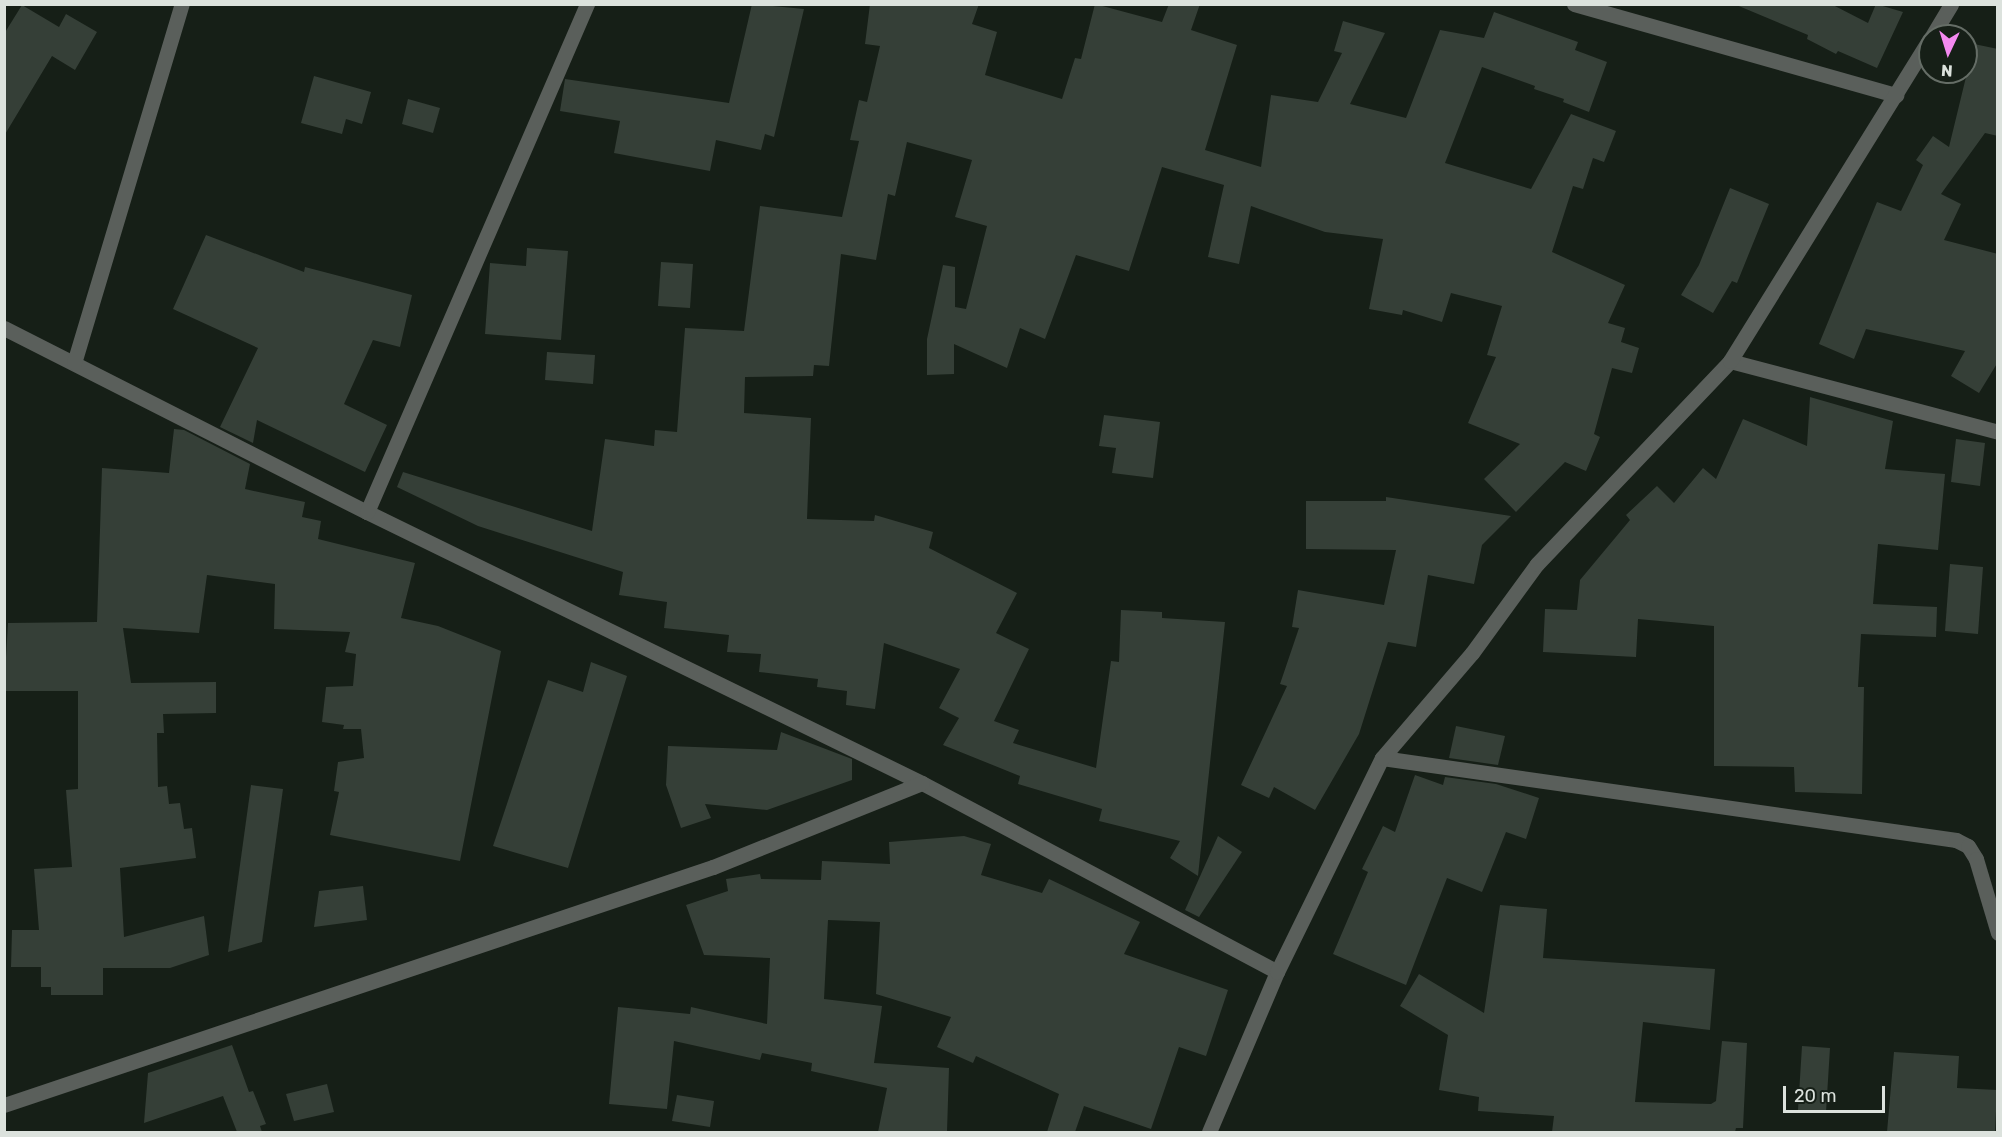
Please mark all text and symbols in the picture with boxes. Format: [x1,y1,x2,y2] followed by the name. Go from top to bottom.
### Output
[1918,24,1978,84] north arrow
[1940,61,1953,80] text: N
[1786,1074,1888,1112] scale bar
[1794,1085,1836,1107] text: 20 m

